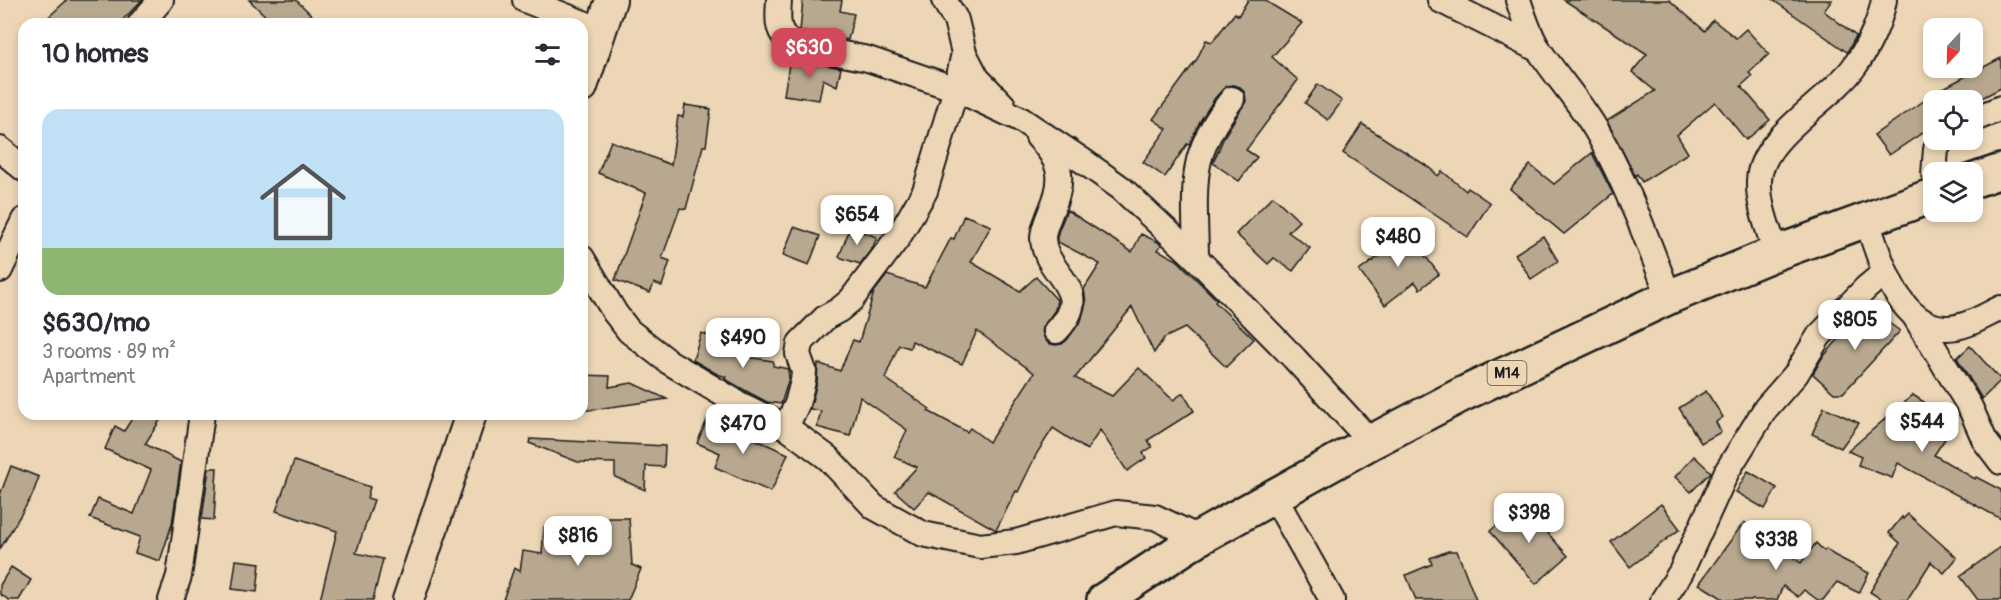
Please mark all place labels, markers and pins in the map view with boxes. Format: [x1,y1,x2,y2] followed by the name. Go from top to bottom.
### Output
[773,28,845,79] pin: $630
[821,195,893,246] pin: $654
[1362,217,1434,268] pin: $480
[1819,300,1891,351] pin: $805
[707,318,779,369] pin: $490
[1886,402,1958,453] pin: $544
[707,404,779,455] pin: $470
[1493,493,1565,544] pin: $398
[542,516,614,567] pin: $816
[1740,520,1812,571] pin: $338

